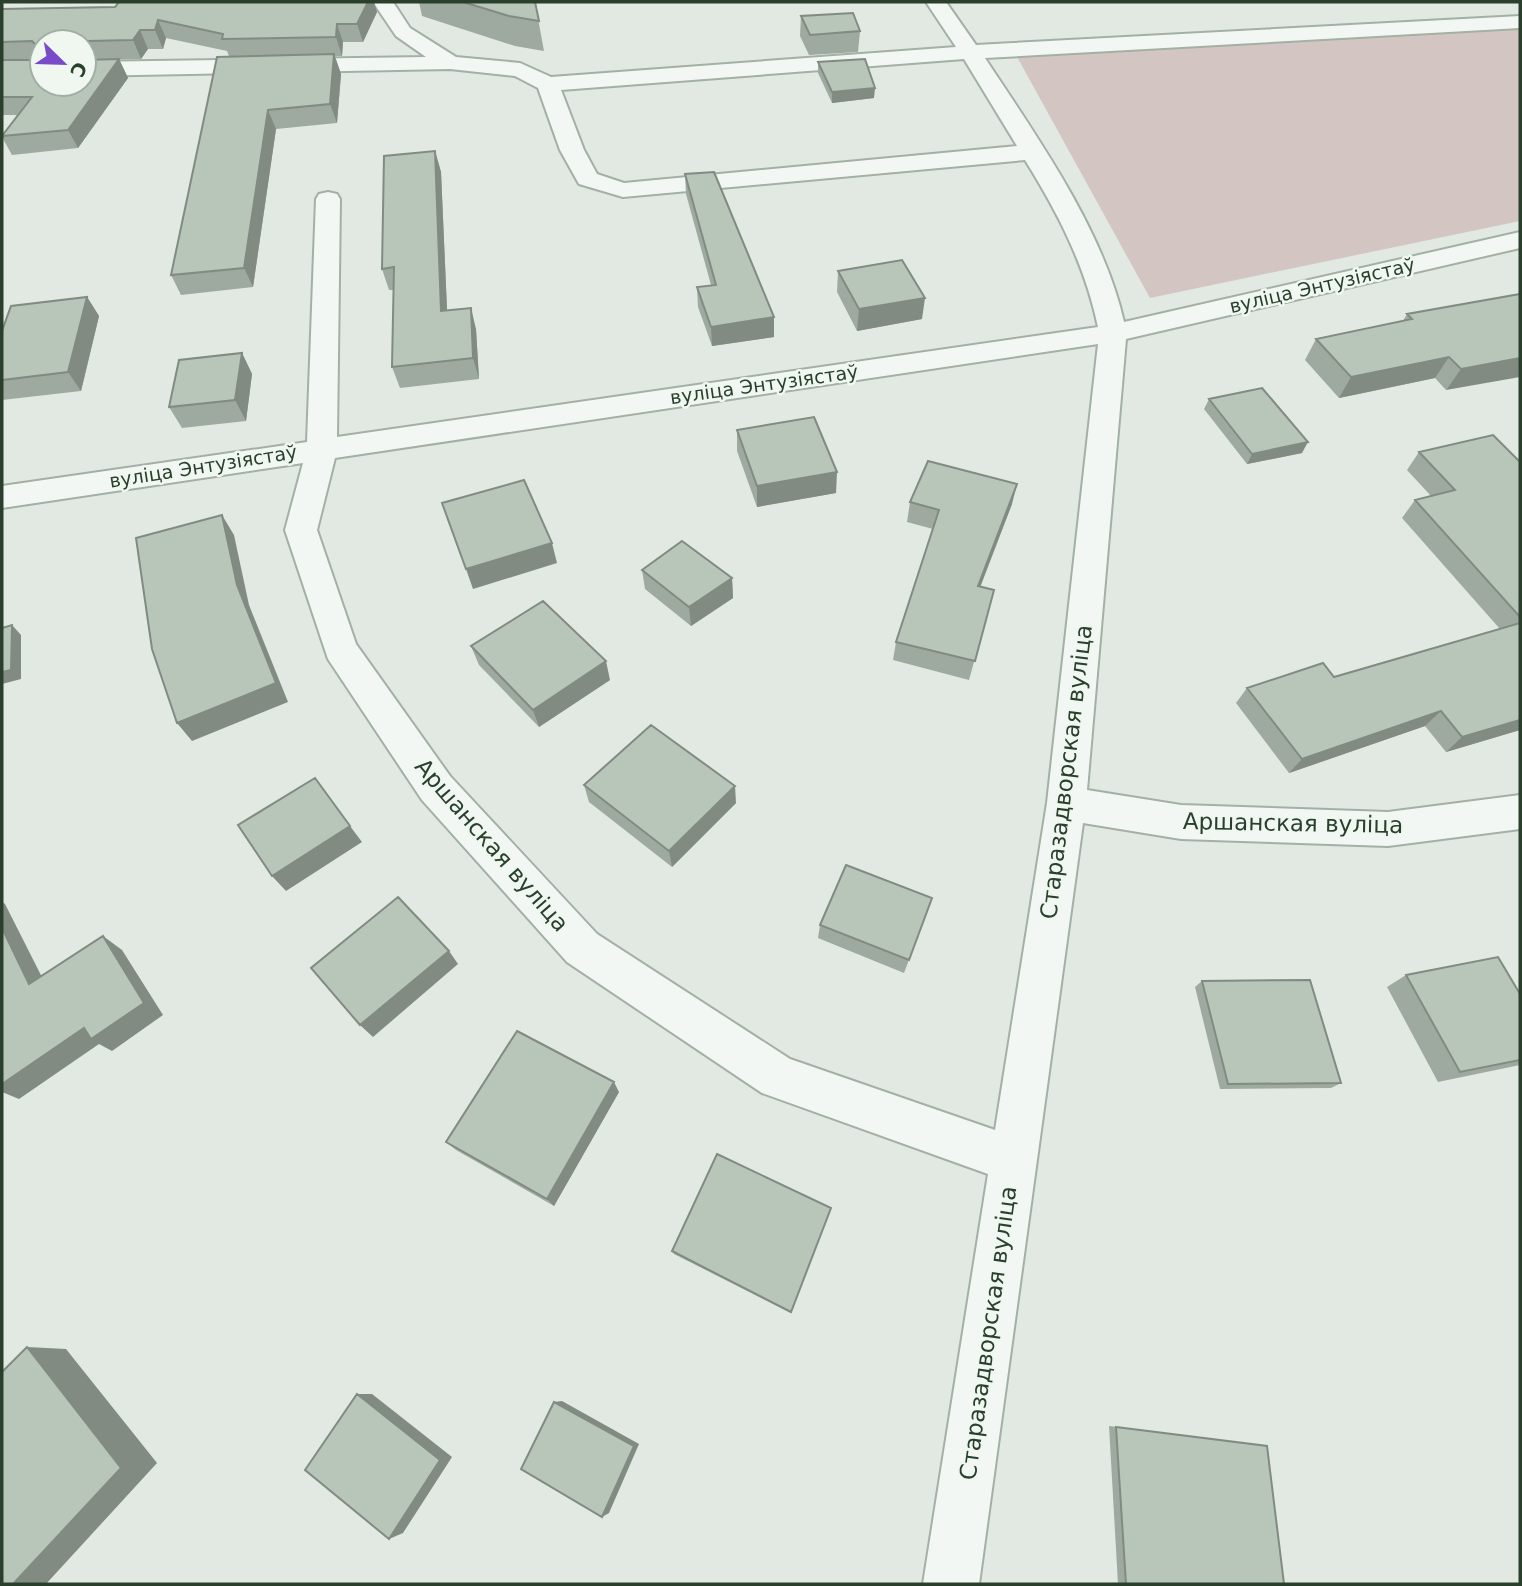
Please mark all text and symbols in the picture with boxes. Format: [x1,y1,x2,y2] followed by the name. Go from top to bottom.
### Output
[28,28,98,98] north arrow
[66,59,92,80] text: С
[1227,253,1417,317] street label: вуліца Энтузіястаў
[669,360,859,408] street label: вуліца Энтузіястаў
[108,440,298,492] street label: вуліца Энтузіястаў
[1035,623,1097,921] street label: Старазадворская вуліца
[410,753,574,937] street label: Аршанская вуліца
[1183,808,1403,838] street label: Аршанская вуліца
[954,1184,1022,1482] street label: Старазадворская вуліца

